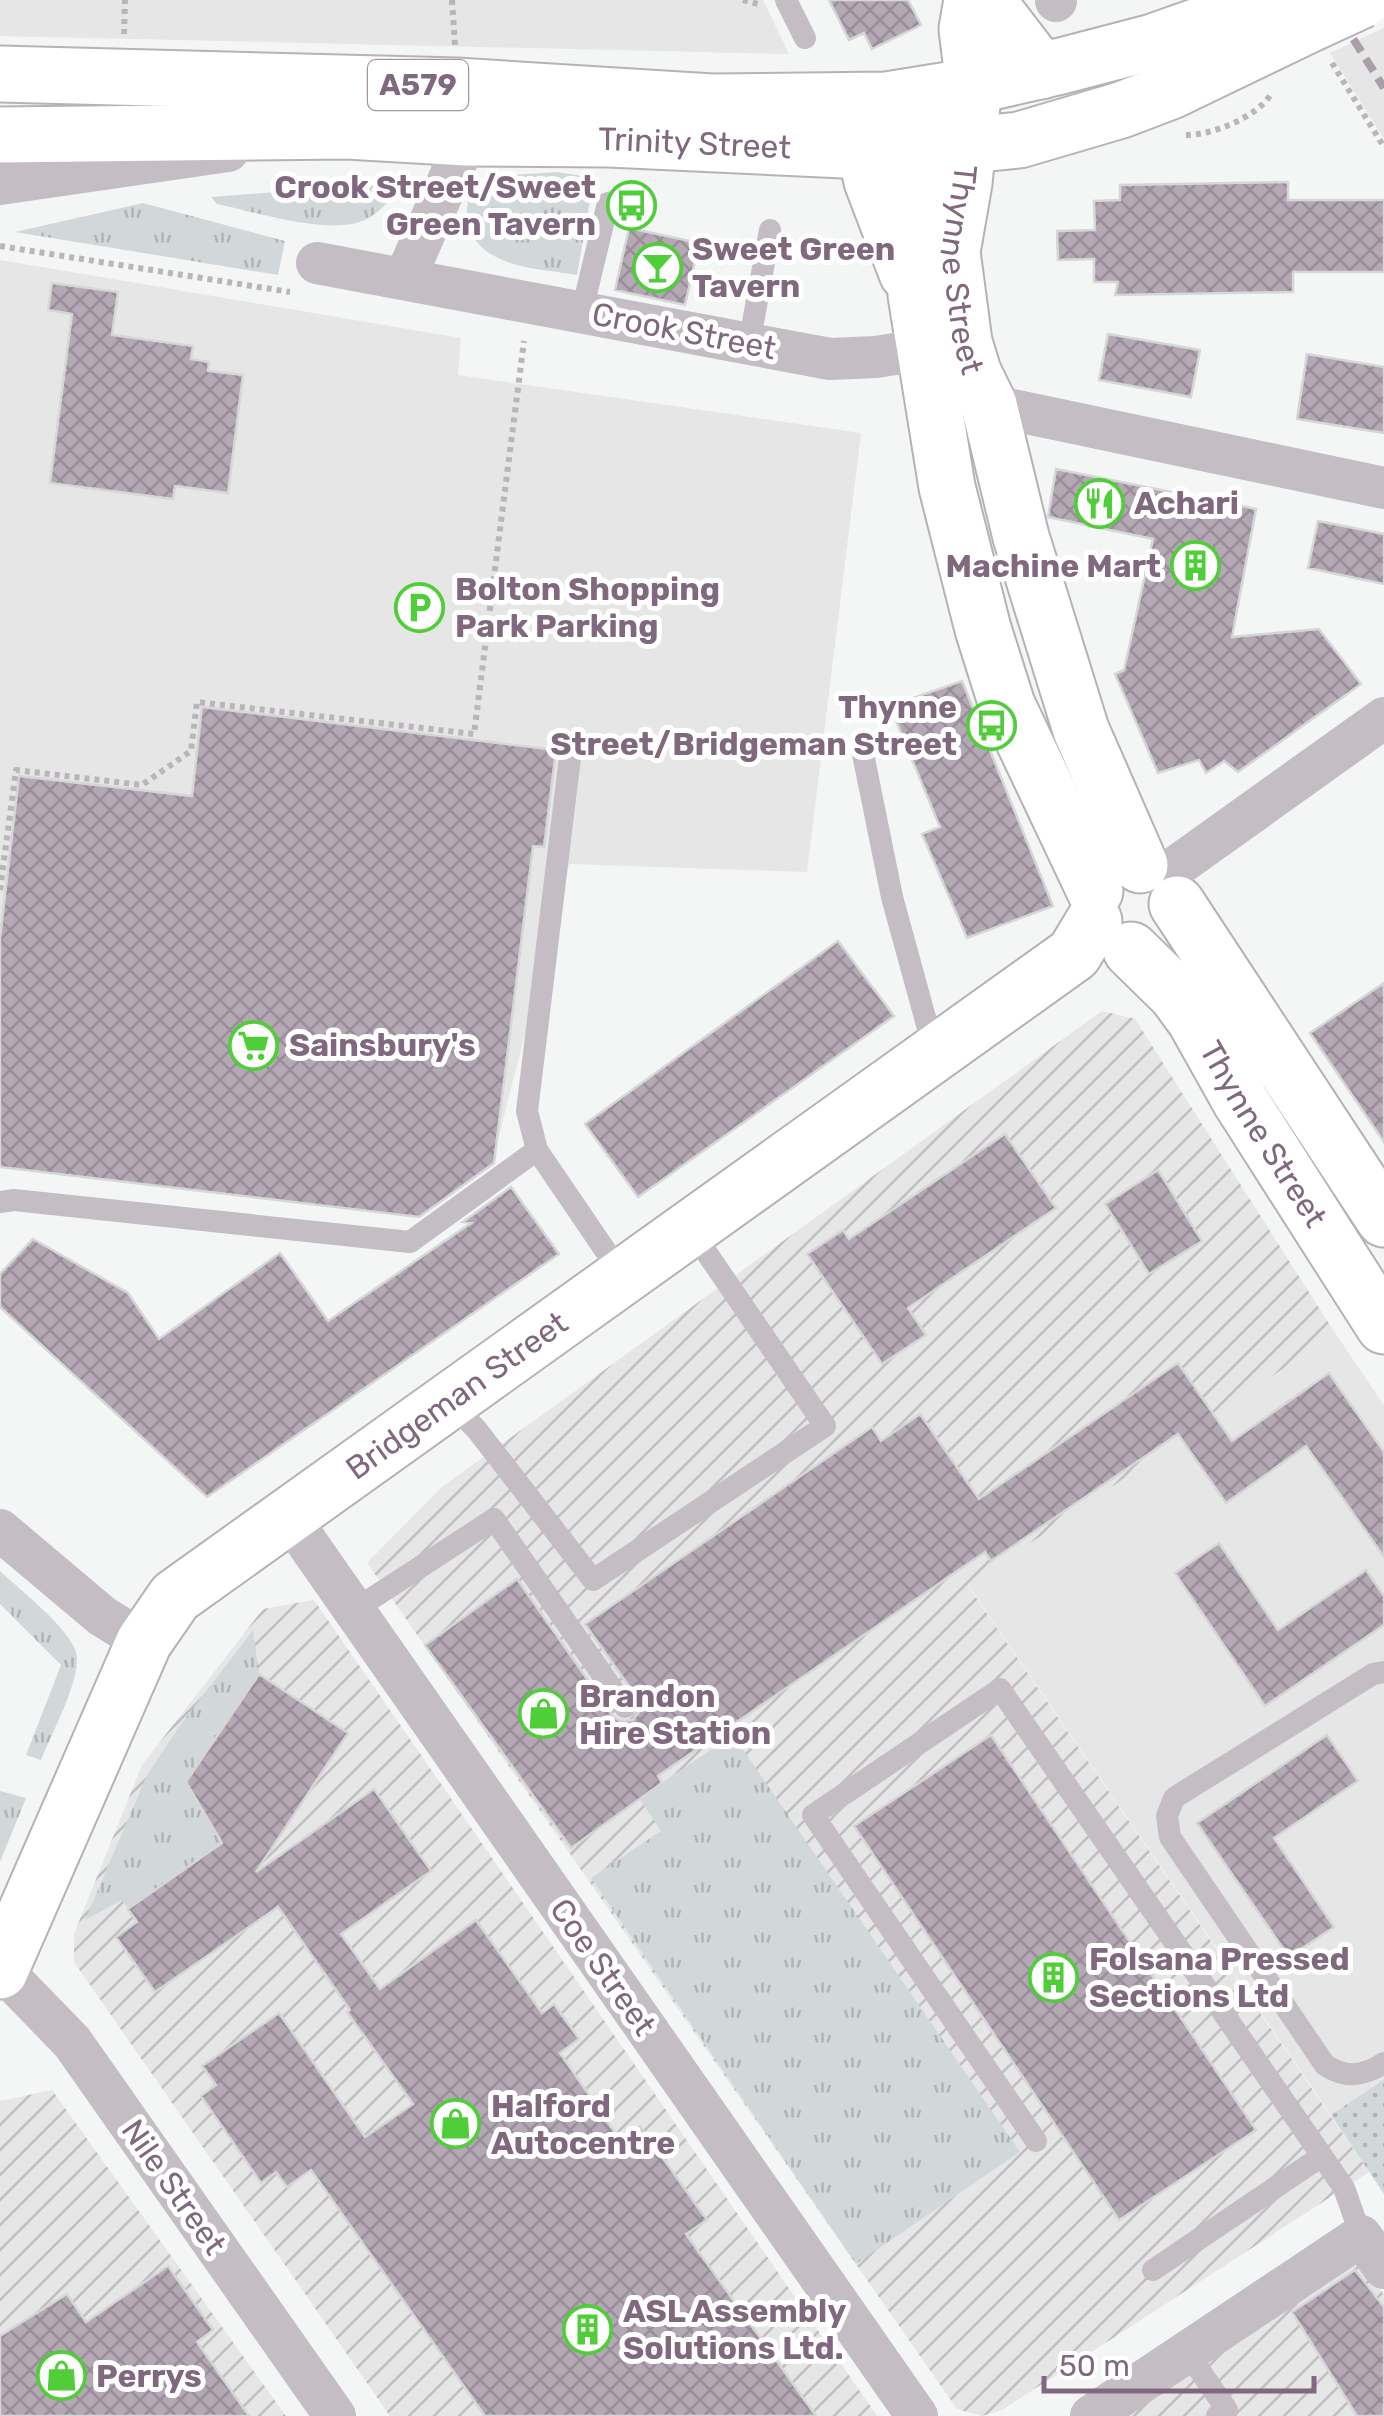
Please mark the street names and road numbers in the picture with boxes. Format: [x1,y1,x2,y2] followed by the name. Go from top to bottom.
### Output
[368,60,468,110] road number: A579
[598,120,792,167] street label: Trinity Street
[932,163,992,379] street label: Thynne Street
[589,295,779,367] street label: Crook Street
[1192,1034,1335,1234] street label: Thynne Street
[338,1304,575,1488] street label: Bridgeman Street
[542,1891,664,2043] street label: Coe Street
[114,2112,234,2262] street label: Nile Street

